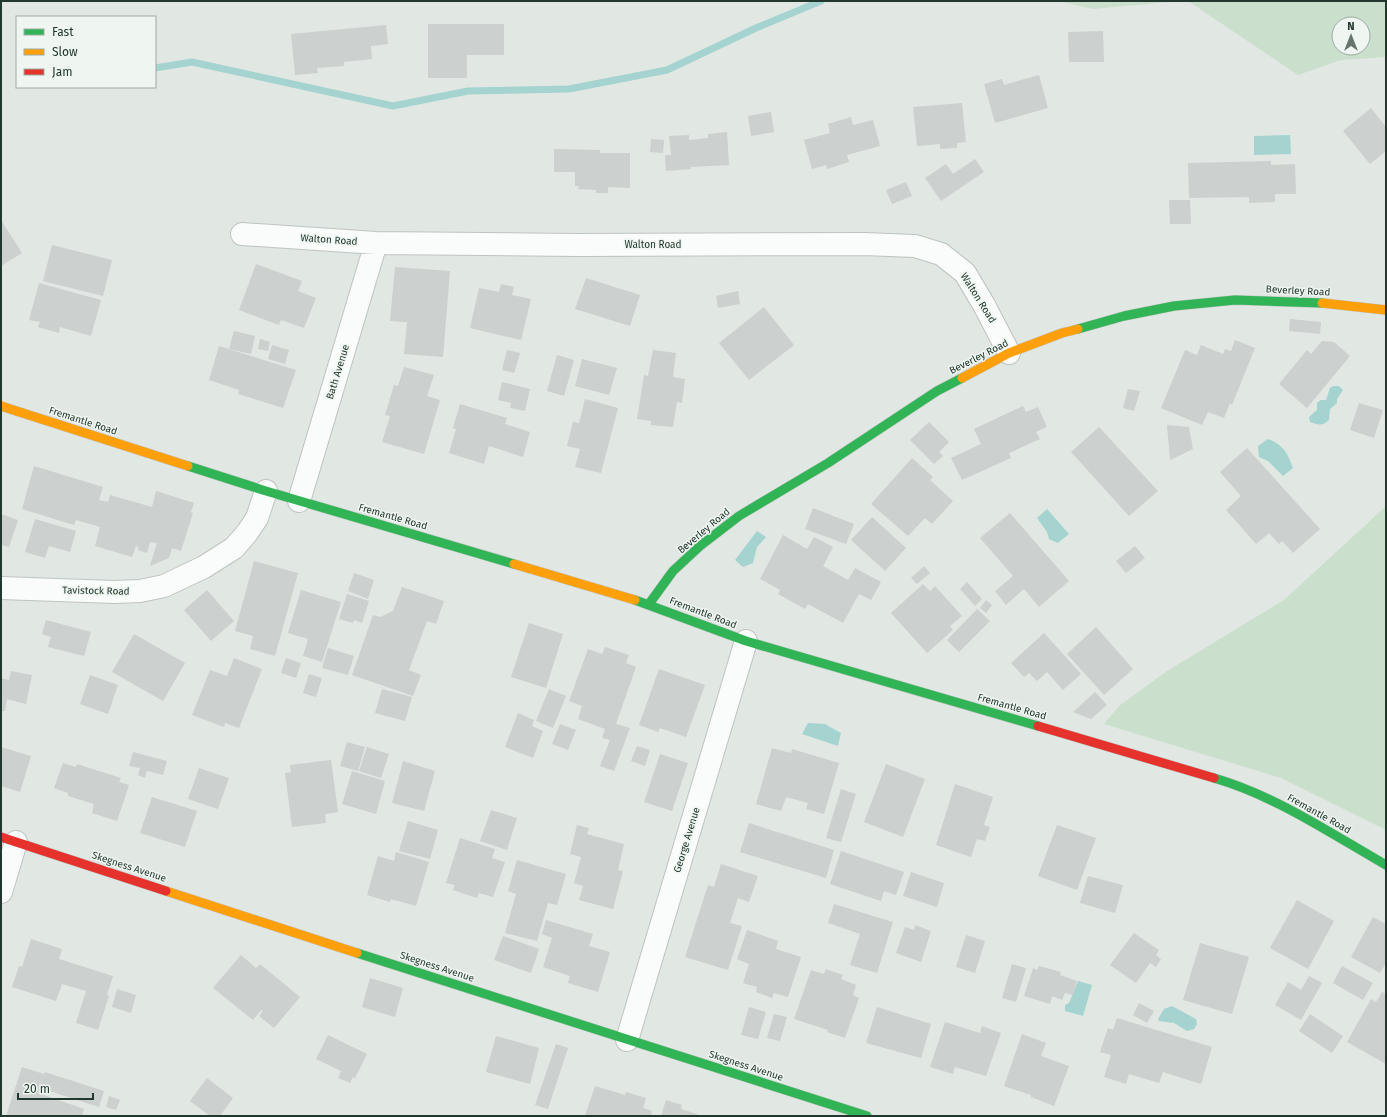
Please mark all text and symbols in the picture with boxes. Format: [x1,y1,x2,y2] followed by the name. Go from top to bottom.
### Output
[16,16,156,88] legend
[1331,16,1371,56] north arrow
[1347,20,1355,33] text: N
[52,25,74,39] text: Fast
[52,45,78,59] text: Slow
[52,65,72,79] text: Jam
[300,232,358,248] street label: Walton Road
[624,239,682,251] street label: Walton Road
[958,271,998,325] street label: Walton Road
[1265,283,1331,299] street label: Beverley Road
[947,337,1011,377] street label: Beverley Road
[324,343,352,401] street label: Bath Avenue
[47,404,119,438] street label: Fremantle Road
[357,501,429,533] street label: Fremantle Road
[675,506,733,556] street label: Beverley Road
[62,584,130,598] street label: Tavistock Road
[668,595,738,631] street label: Fremantle Road
[976,691,1048,723] street label: Fremantle Road
[1285,792,1353,836] street label: Fremantle Road
[671,806,703,874] street label: George Avenue
[90,849,168,885] street label: Skegness Avenue
[398,949,476,985] street label: Skegness Avenue
[707,1048,785,1084] street label: Skegness Avenue
[18,1075,93,1101] scale bar
[24,1082,50,1096] text: 20 m

